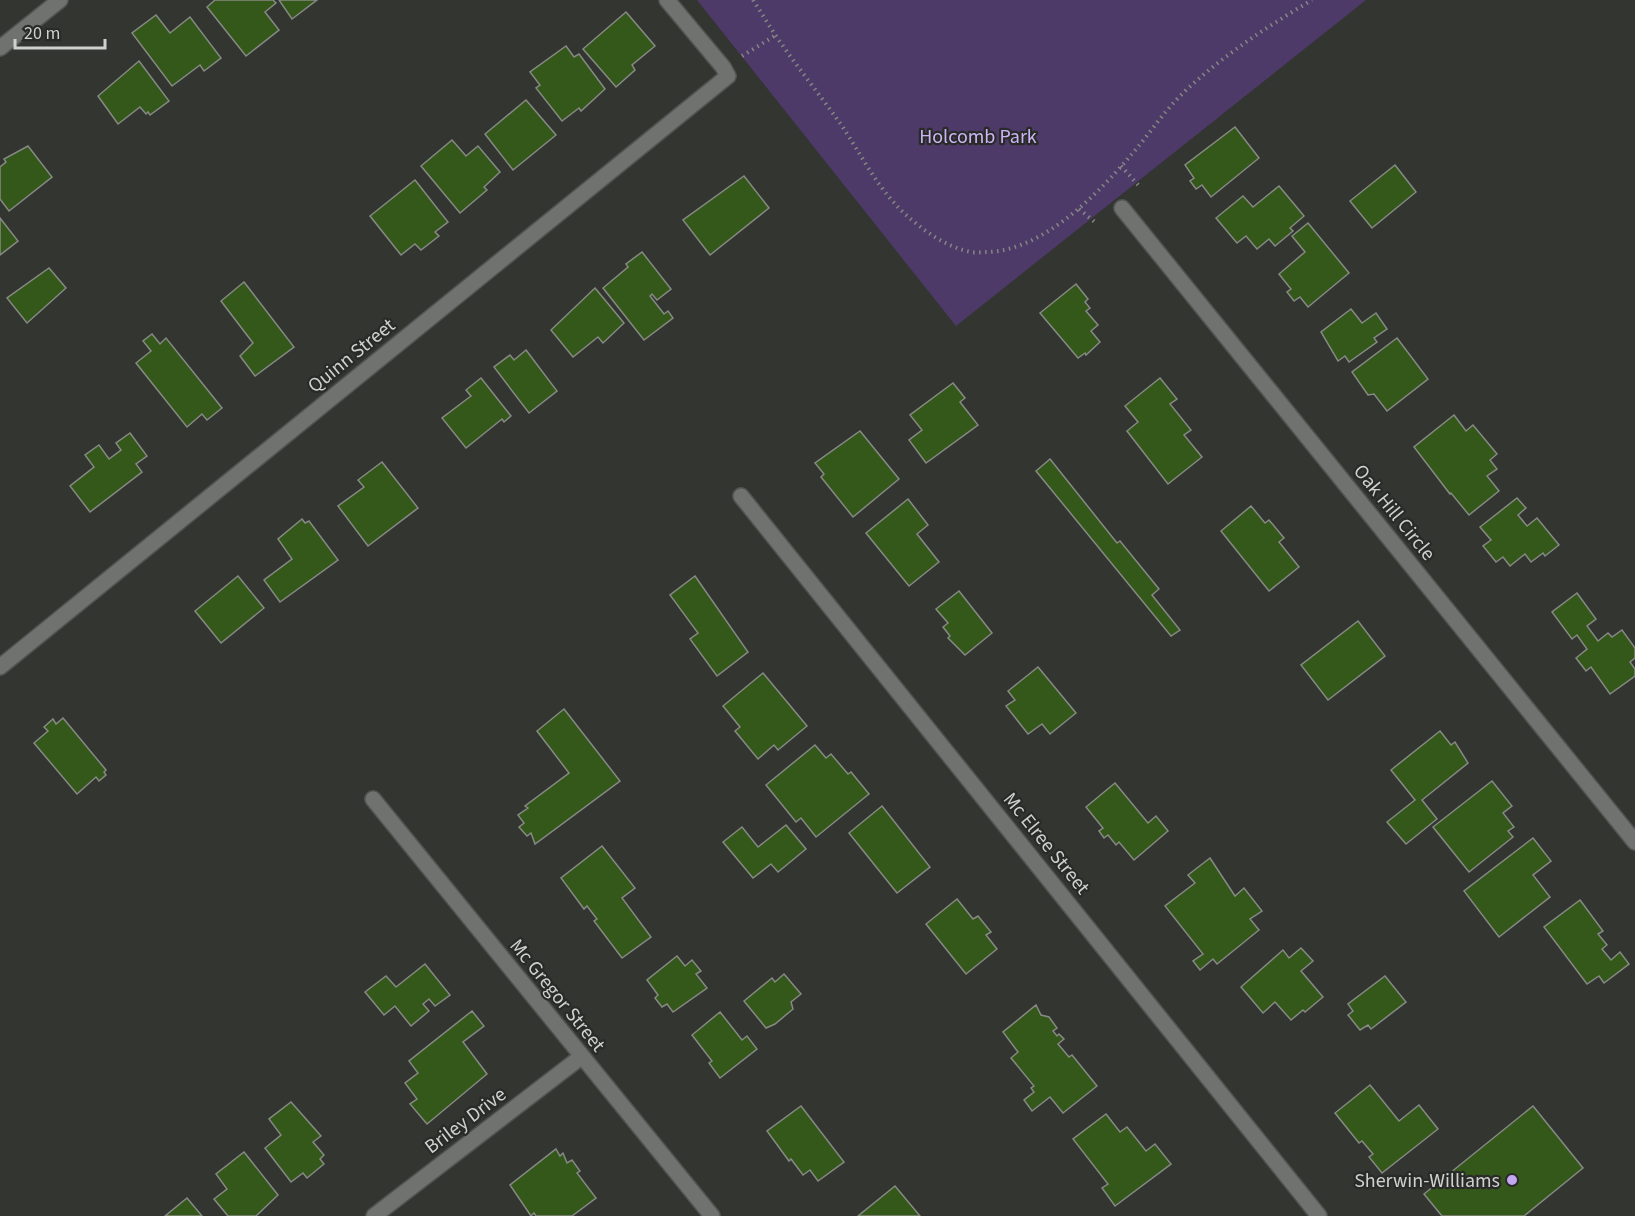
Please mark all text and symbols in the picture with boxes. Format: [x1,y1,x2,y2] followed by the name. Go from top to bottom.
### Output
[15,12,105,50] scale bar
[24,21,60,46] text: 20 m
[919,123,1037,151] park label: Holcomb Park
[302,312,401,400] street label: Quinn Street
[1347,458,1442,567] street label: Oak Hill Circle
[996,787,1096,901] street label: Mc Elree Street
[503,933,612,1058] street label: Mc Gregor Street
[419,1081,512,1161] street label: Briley Drive
[1354,1167,1500,1195] place label: Sherwin-Williams
[1505,1173,1519,1187] marker: Sherwin-Williams

